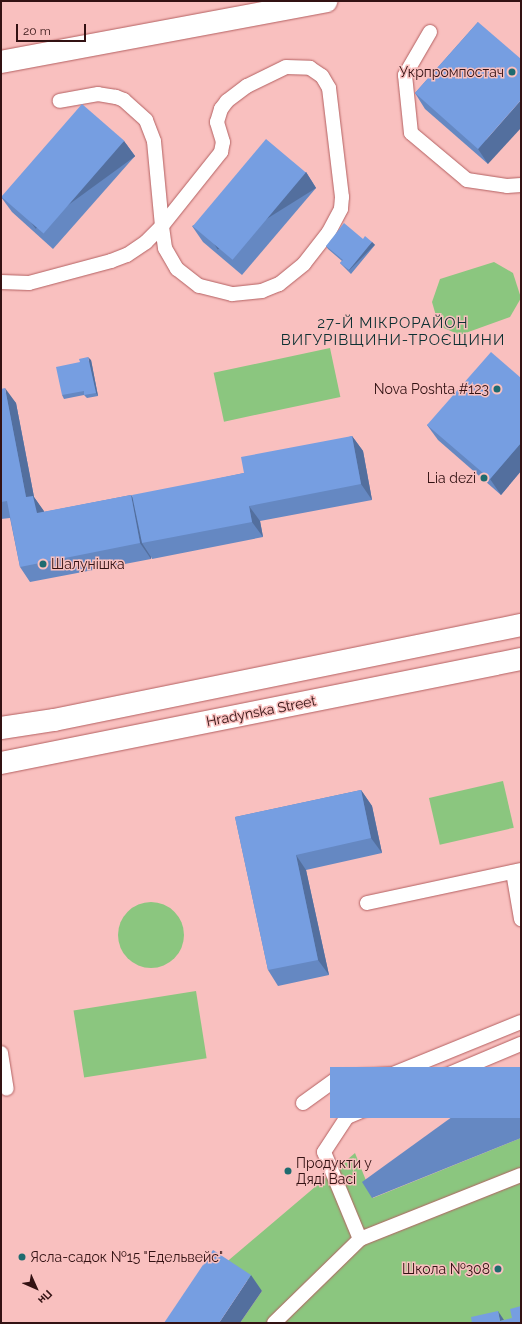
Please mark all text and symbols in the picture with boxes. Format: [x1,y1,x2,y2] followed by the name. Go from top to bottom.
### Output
[18,16,88,42] scale bar
[23,24,51,38] text: 20 m
[399,64,504,80] place label: Укрпромпостач
[507,67,517,77] marker: Укрпромпостач
[281,314,505,349] district label: 27-Й МІКРОРАЙОН ВИГУРІВЩИНИ-ТРОЄЩИНИ
[374,381,489,397] place label: Nova Poshta #123
[492,384,502,394] marker: Nova Poshta #123
[427,470,476,486] place label: Lia dezi
[479,473,489,483] marker: Lia dezi
[51,556,125,572] place label: Шалунішка
[38,559,48,569] marker: Шалунішка
[205,692,317,730] street label: Hradynska Street
[296,1155,372,1188] place label: Продукти у Дяді Васі
[283,1166,293,1176] marker: Продукти у Дяді Васі
[30,1249,223,1265] place label: Ясла-садок №15 "Едельвейс"
[17,1252,27,1262] marker: Ясла-садок №15 "Едельвейс"
[402,1261,490,1277] place label: Школа №308
[493,1264,503,1274] marker: Школа №308
[16,1268,56,1308] north arrow
[35,1287,55,1307] text: Пн

